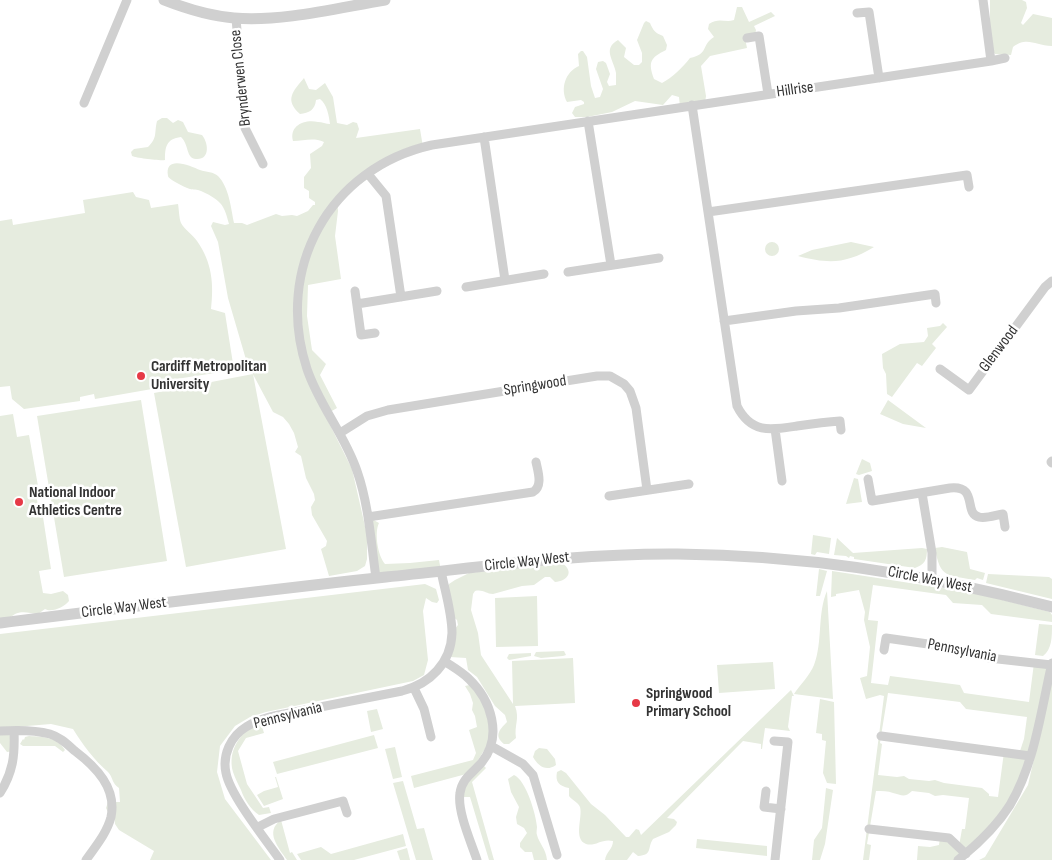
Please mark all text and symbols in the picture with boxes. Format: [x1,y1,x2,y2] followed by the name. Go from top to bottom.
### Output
[226,29,256,127] street label: Brynderwen Close
[775,78,815,102] street label: Hillrise
[975,322,1023,376] street label: Glenwood
[151,357,267,395] place label: Cardiff Metropolitan University
[135,370,147,382] marker: Cardiff Metropolitan University
[502,372,568,400] street label: Springwood
[29,483,122,521] place label: National Indoor Athletics Centre
[13,496,25,508] marker: National Indoor Athletics Centre
[484,548,570,576] street label: Circle Way West
[886,562,974,598] street label: Circle Way West
[80,593,168,623] street label: Circle Way West
[926,635,998,667] street label: Pennsylvania
[646,684,731,722] place label: Springwood Primary School
[630,697,642,709] marker: Springwood Primary School
[252,698,324,734] street label: Pennsylvania

